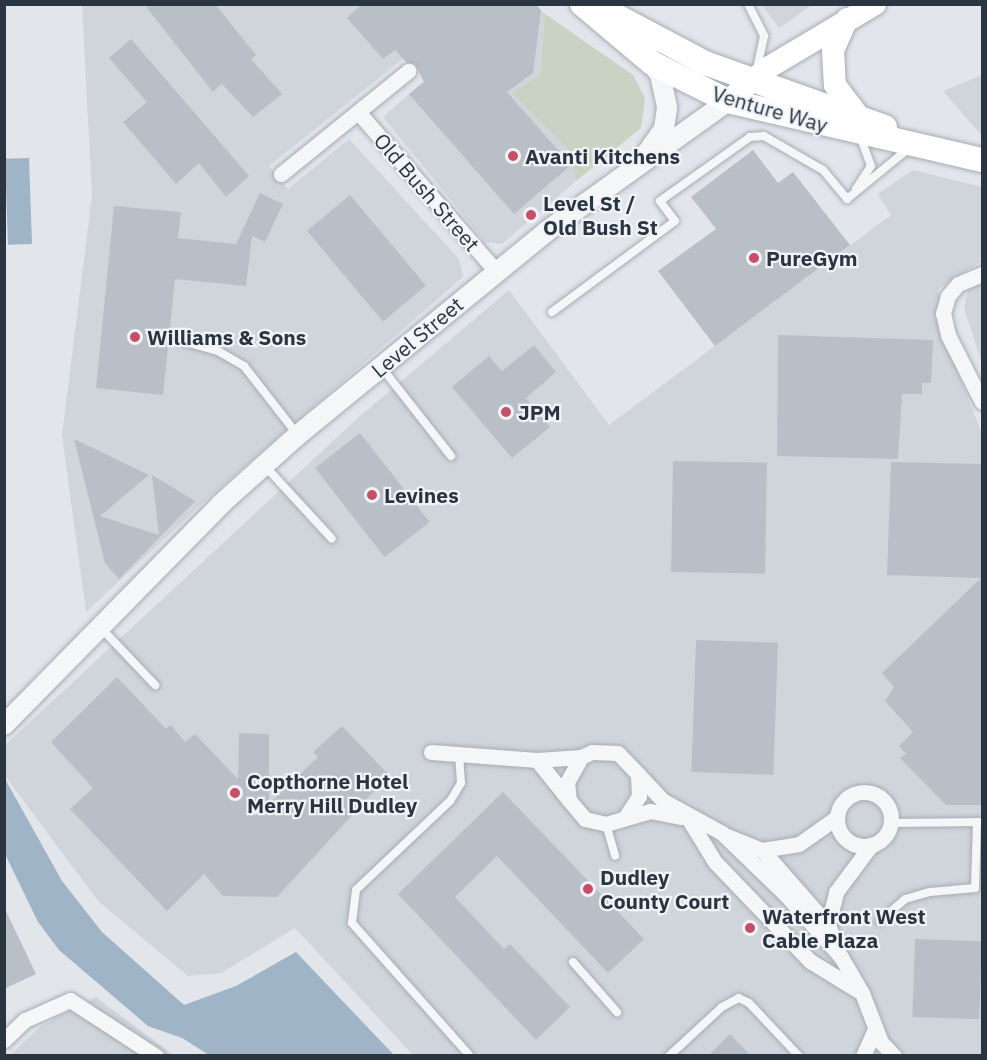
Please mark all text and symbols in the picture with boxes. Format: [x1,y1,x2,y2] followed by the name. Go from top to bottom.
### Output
[709,80,831,138] street label: Venture Way
[369,128,485,256] street label: Old Bush Street
[525,143,680,169] place label: Avanti Kitchens
[506,149,520,163] marker: Avanti Kitchens
[543,190,658,240] place label: Level St / Old Bush St
[524,208,538,222] marker: Level St / Old Bush St
[766,245,858,271] place label: PureGym
[747,251,761,265] marker: PureGym
[366,291,468,383] street label: Level Street
[147,324,306,350] place label: Williams & Sons
[128,330,142,344] marker: Williams & Sons
[518,399,561,425] place label: JPM
[499,405,513,419] marker: JPM
[384,482,459,508] place label: Levines
[365,488,379,502] marker: Levines
[247,768,417,818] place label: Copthorne Hotel Merry Hill Dudley
[228,786,242,800] marker: Copthorne Hotel Merry Hill Dudley
[600,864,729,914] place label: Dudley County Court
[581,882,595,896] marker: Dudley County Court
[762,903,926,953] place label: Waterfront West Cable Plaza
[743,921,757,935] marker: Waterfront West Cable Plaza

